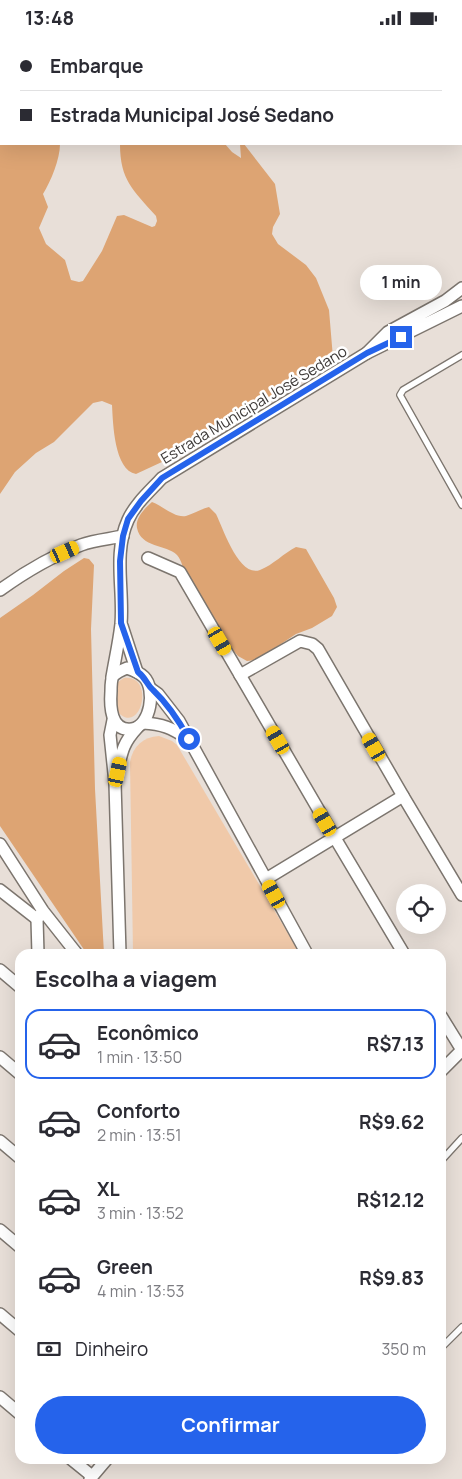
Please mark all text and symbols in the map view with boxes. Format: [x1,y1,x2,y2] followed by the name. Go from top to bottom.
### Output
[25,5,74,31] text: 13:48
[50,53,143,79] text: Embarque
[50,102,334,128] text: Estrada Municipal José Sedano
[360,265,442,299] callout: 1 min
[381,271,421,293] text: 1 min
[390,326,412,348] route end
[157,340,351,469] street label: Estrada Municipal José Sedano
[48,539,81,565] car
[206,624,233,658] car
[264,723,291,757] car
[178,728,200,750] route start
[360,730,387,764] car
[107,756,128,788] car
[311,805,338,839] car
[260,877,287,911] car
[396,884,446,934] map controls
[396,884,446,934] button: locate
[35,964,217,994] text: Escolha a viagem
[97,1020,199,1046] text: Econômico
[37,1022,82,1067] icon: car
[367,1031,424,1057] text: R$7.13
[97,1046,182,1068] text: 1 min · 13:50
[97,1098,180,1124] text: Conforto
[37,1100,82,1145] icon: car
[359,1109,424,1135] text: R$9.62
[97,1124,182,1146] text: 2 min · 13:51
[97,1176,120,1202] text: XL
[37,1178,82,1223] icon: car
[357,1187,424,1213] text: R$12.12
[97,1202,184,1224] text: 3 min · 13:52
[97,1254,153,1280] text: Green
[37,1256,82,1301] icon: car
[359,1265,424,1291] text: R$9.83
[97,1280,184,1302] text: 4 min · 13:53
[35,1335,63,1363] icon: cash
[75,1336,148,1362] text: Dinheiro
[381,1338,426,1360] text: 350 m
[35,1396,426,1454] button: Confirmar

